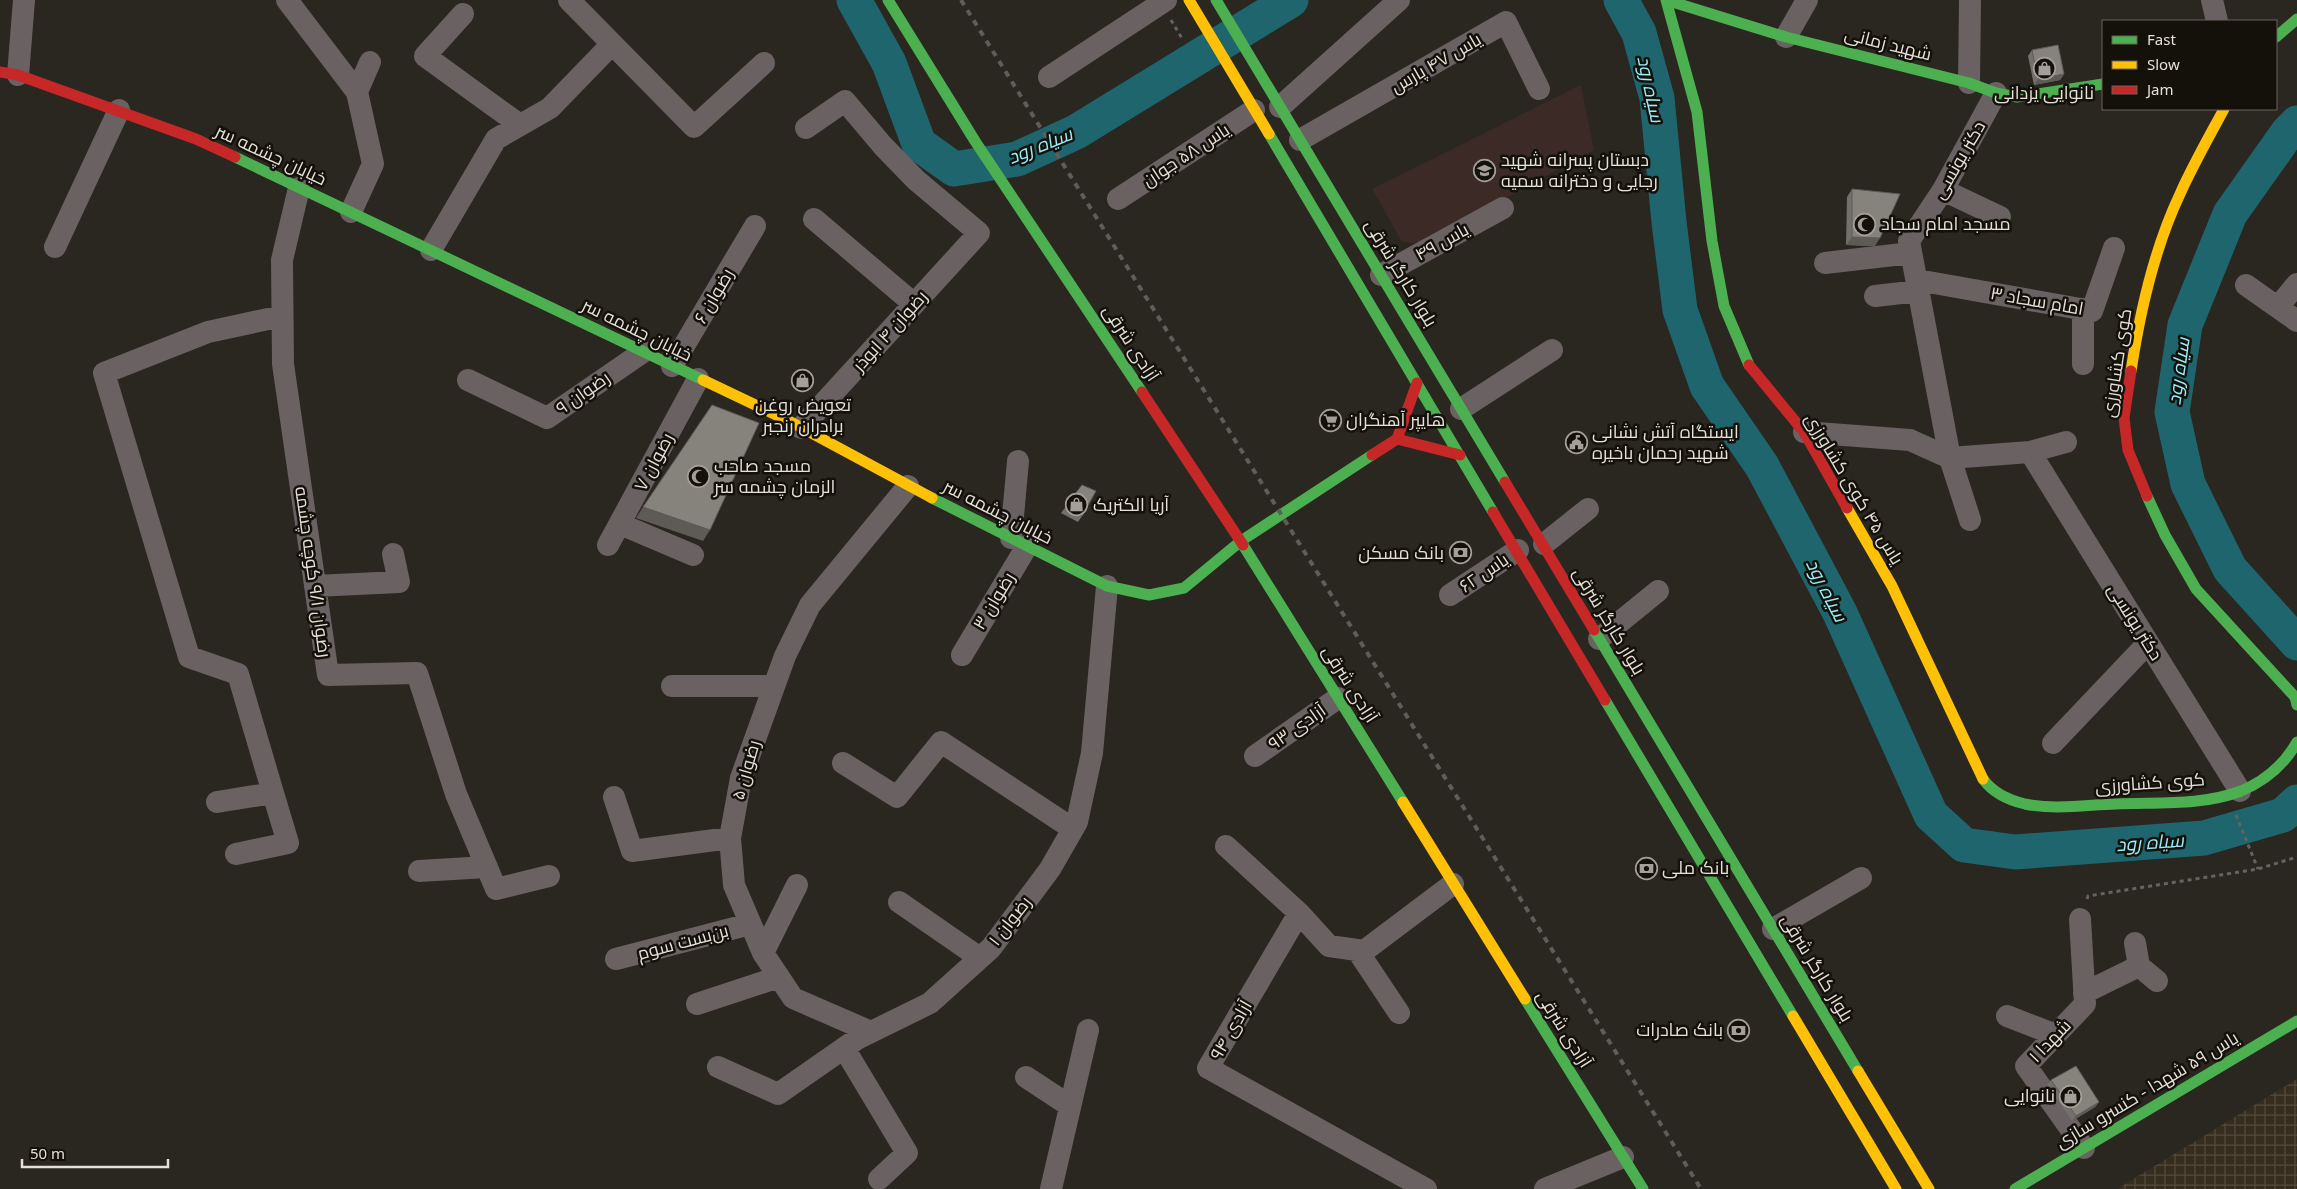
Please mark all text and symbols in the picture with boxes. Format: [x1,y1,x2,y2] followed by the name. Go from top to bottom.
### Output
[2102,20,2277,110] legend
[1842,21,1934,65] street label: شهید زمانی
[1386,26,1486,99] street label: یاس ۴۷ پارس
[2147,29,2176,49] text: Fast
[1631,53,1671,126] water label: سیاه رود
[2147,54,2180,74] text: Slow
[2032,56,2056,80] shop icon: نانوایی یزدانی
[2145,79,2174,99] text: Jam
[1994,80,2094,104] place label: نانوایی یزدانی
[1926,116,1990,203] street label: دکتر یونسی
[211,117,331,191] street label: خیابان چشمه سر
[1137,117,1234,191] street label: یاس ۵۸ جوان
[1004,120,1077,170] water label: سیاه رود
[1501,147,1658,192] place label: دبستان پسرانه شهید رجایی و دخترانه سمیه
[1473,158,1497,182] school or university icon: دبستان پسرانه شهید رجایی و دخترانه سمیه
[1881,211,2011,236] place label: مسجد امام سجاد
[1853,212,1877,236] mosque icon: مسجد امام سجاد
[1360,214,1444,331] street label: بلوار کارگر شرقی
[1410,217,1473,266] street label: یاس ۴۹
[688,264,739,327] street label: رضوان ۶
[1988,280,2086,321] street label: امام سجاد ۳
[846,285,932,377] street label: رضوان ۴ ابوذر
[577,292,697,367] street label: خیابان چشمه سر
[1098,299,1166,386] street label: آزادی شرقی
[2096,307,2136,419] street label: کوی کشاورزی
[2160,335,2196,406] water label: سیاه رود
[551,365,614,419] street label: رضوان ۹
[791,368,815,392] shop icon: تعویض روغن برادران رنجبر
[755,392,851,437] place label: تعویض روغن برادران رنجبر
[1346,407,1445,432] place label: هایپر آهنگران
[1318,408,1342,432] supermarket icon: هایپر آهنگران
[1800,408,1910,569] street label: یاس ۴۵ کوی کشاورزی
[1592,419,1739,464] place label: ایستگاه آتش نشانی شهید رحمان باخیره
[628,428,678,495] street label: رضوان ۷
[1564,430,1588,454] public building icon: ایستگاه آتش نشانی شهید رحمان باخیره
[713,453,835,499] place label: مسجد صاحب الزمان چشمه سر
[686,464,710,488] mosque icon: مسجد صاحب الزمان چشمه سر
[938,473,1057,550] street label: خیابان چشمه سر
[289,485,338,659] street label: رضوان ۹/۱ کوچه چشمه
[1093,492,1169,516] place label: آریا الکتریک
[1065,493,1089,517] shop icon: آریا الکتریک
[1358,540,1444,564] place label: بانک مسکن
[1448,541,1472,565] bank icon: بانک مسکن
[1454,547,1513,597] street label: یاس ۶۲
[1800,554,1854,627] water label: سیاه رود
[1568,562,1652,679] street label: بلوار کارگر شرقی
[966,567,1020,634] street label: رضوان ۳
[2103,578,2169,665] street label: دکتر یونسی
[1318,640,1384,727] street label: آزادی شرقی
[1263,697,1330,755] street label: آزادی ۹۳
[725,737,765,802] street label: رضوان ۵
[2094,766,2206,798] street label: کوی کشاورزی
[2115,827,2186,857] water label: سیاه رود
[1662,855,1729,879] place label: بانک ملی
[1634,856,1658,880] bank icon: بانک ملی
[982,891,1036,950] street label: رضوان ۱
[1776,909,1860,1026] street label: بلوار کارگر شرقی
[634,917,731,966] street label: بن‌بست سوم
[1532,985,1598,1072] street label: آزادی شرقی
[1203,995,1257,1064] street label: آزادی ۹۴
[2023,1013,2076,1067] street label: شهدا ۱
[1636,1017,1723,1041] place label: بانک صادرات
[1727,1018,1751,1042] bank icon: بانک صادرات
[2051,1025,2243,1153] street label: یاس ۵۹ شهدا - کنسرو سازی
[2004,1083,2055,1107] place label: نانوایی
[2059,1084,2083,1108] shop icon: نانوایی
[22,1136,169,1168] scale bar
[30,1143,65,1163] text: 50 m

